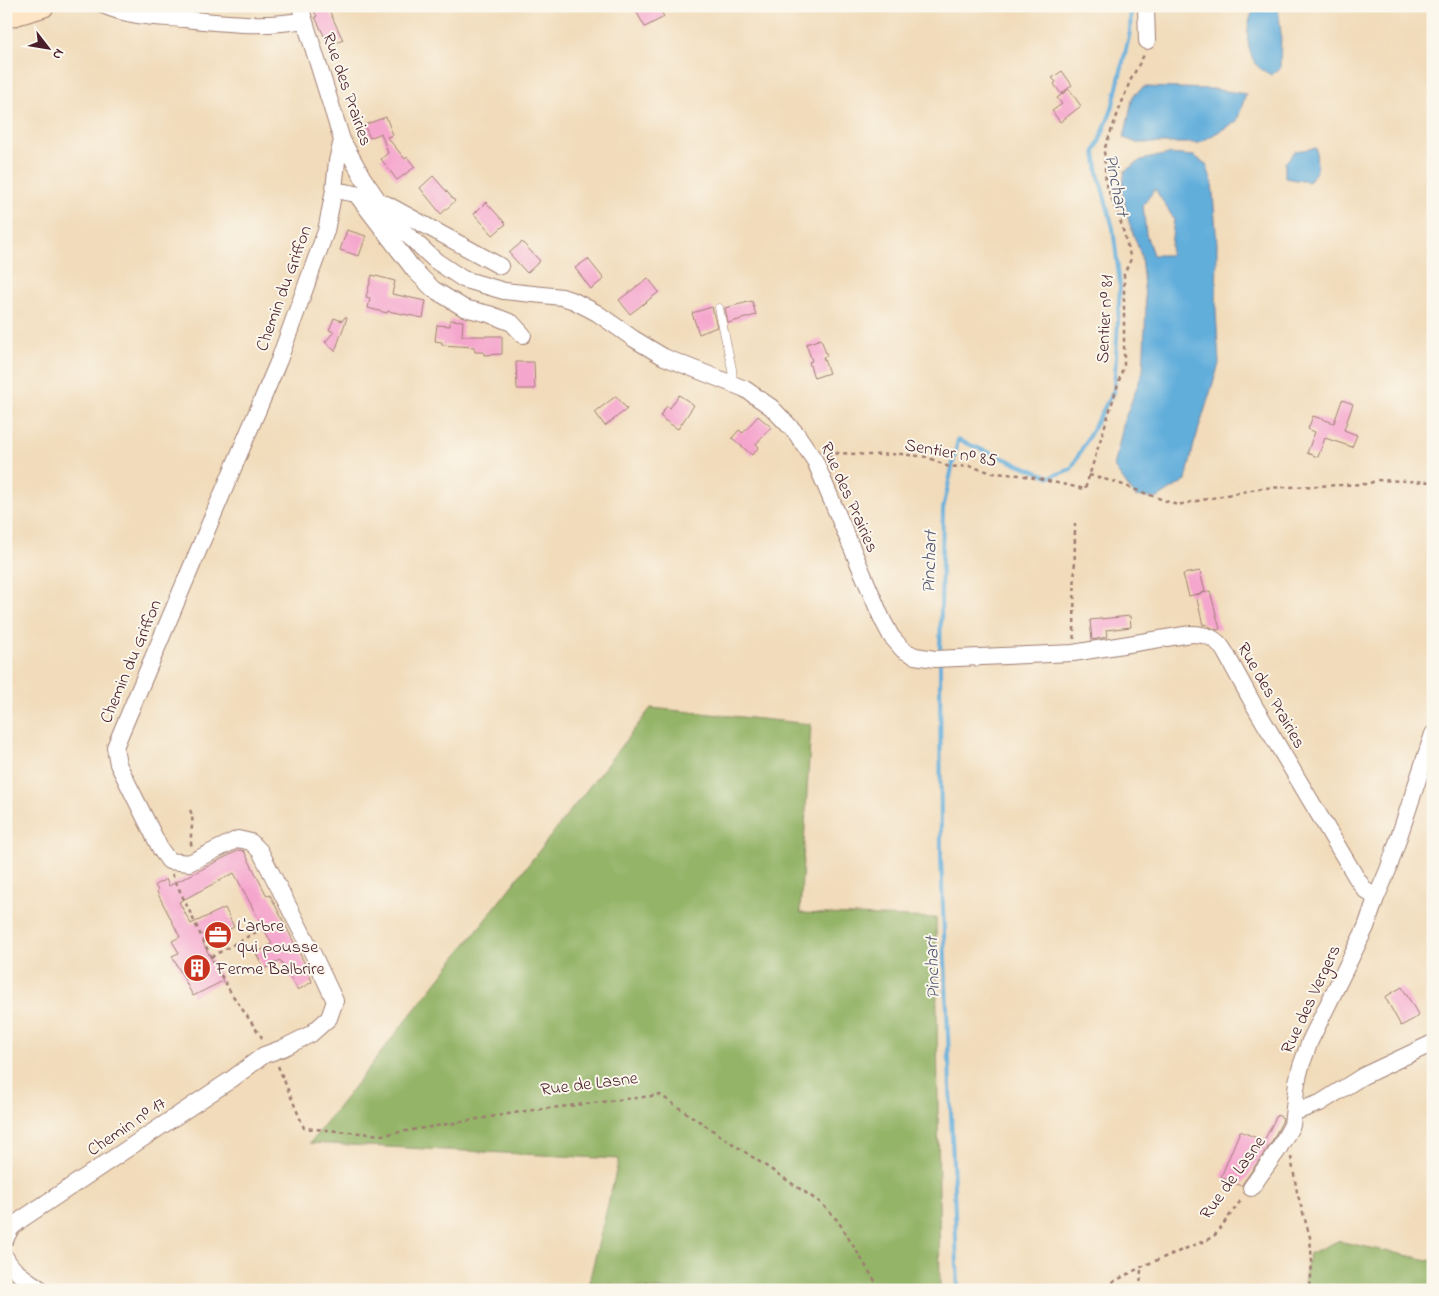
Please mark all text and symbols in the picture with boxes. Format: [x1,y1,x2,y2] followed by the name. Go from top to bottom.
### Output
[22,22,72,72] north arrow
[315,29,378,150] street label: Rue des Prairies
[46,44,69,63] text: N
[1096,152,1135,220] water label: Pinchart
[250,222,320,355] street label: Chemin du Griffon
[1091,274,1121,364] street label: Sentier nᵒ 81
[903,433,999,475] street label: Sentier nᵒ 85
[812,438,884,557] street label: Rue des Prairies
[916,529,945,594] water label: Pinchart
[94,596,170,728] street label: Chemin du Griffon
[1229,638,1311,754] street label: Rue des Prairies
[237,914,319,961] place label: L'arbre qui pousse
[203,920,233,950] office icon: L'arbre qui pousse
[919,935,948,1000] water label: Pinchart
[1275,941,1349,1059] street label: Rue des Vergers
[182,953,212,983] building icon: Ferme Balbrire
[215,957,326,983] place label: Ferme Balbrire
[539,1066,640,1104] street label: Rue de Lasne
[82,1091,172,1164] street label: Chemin nᵒ 17
[1194,1130,1273,1225] street label: Rue de Lasne

